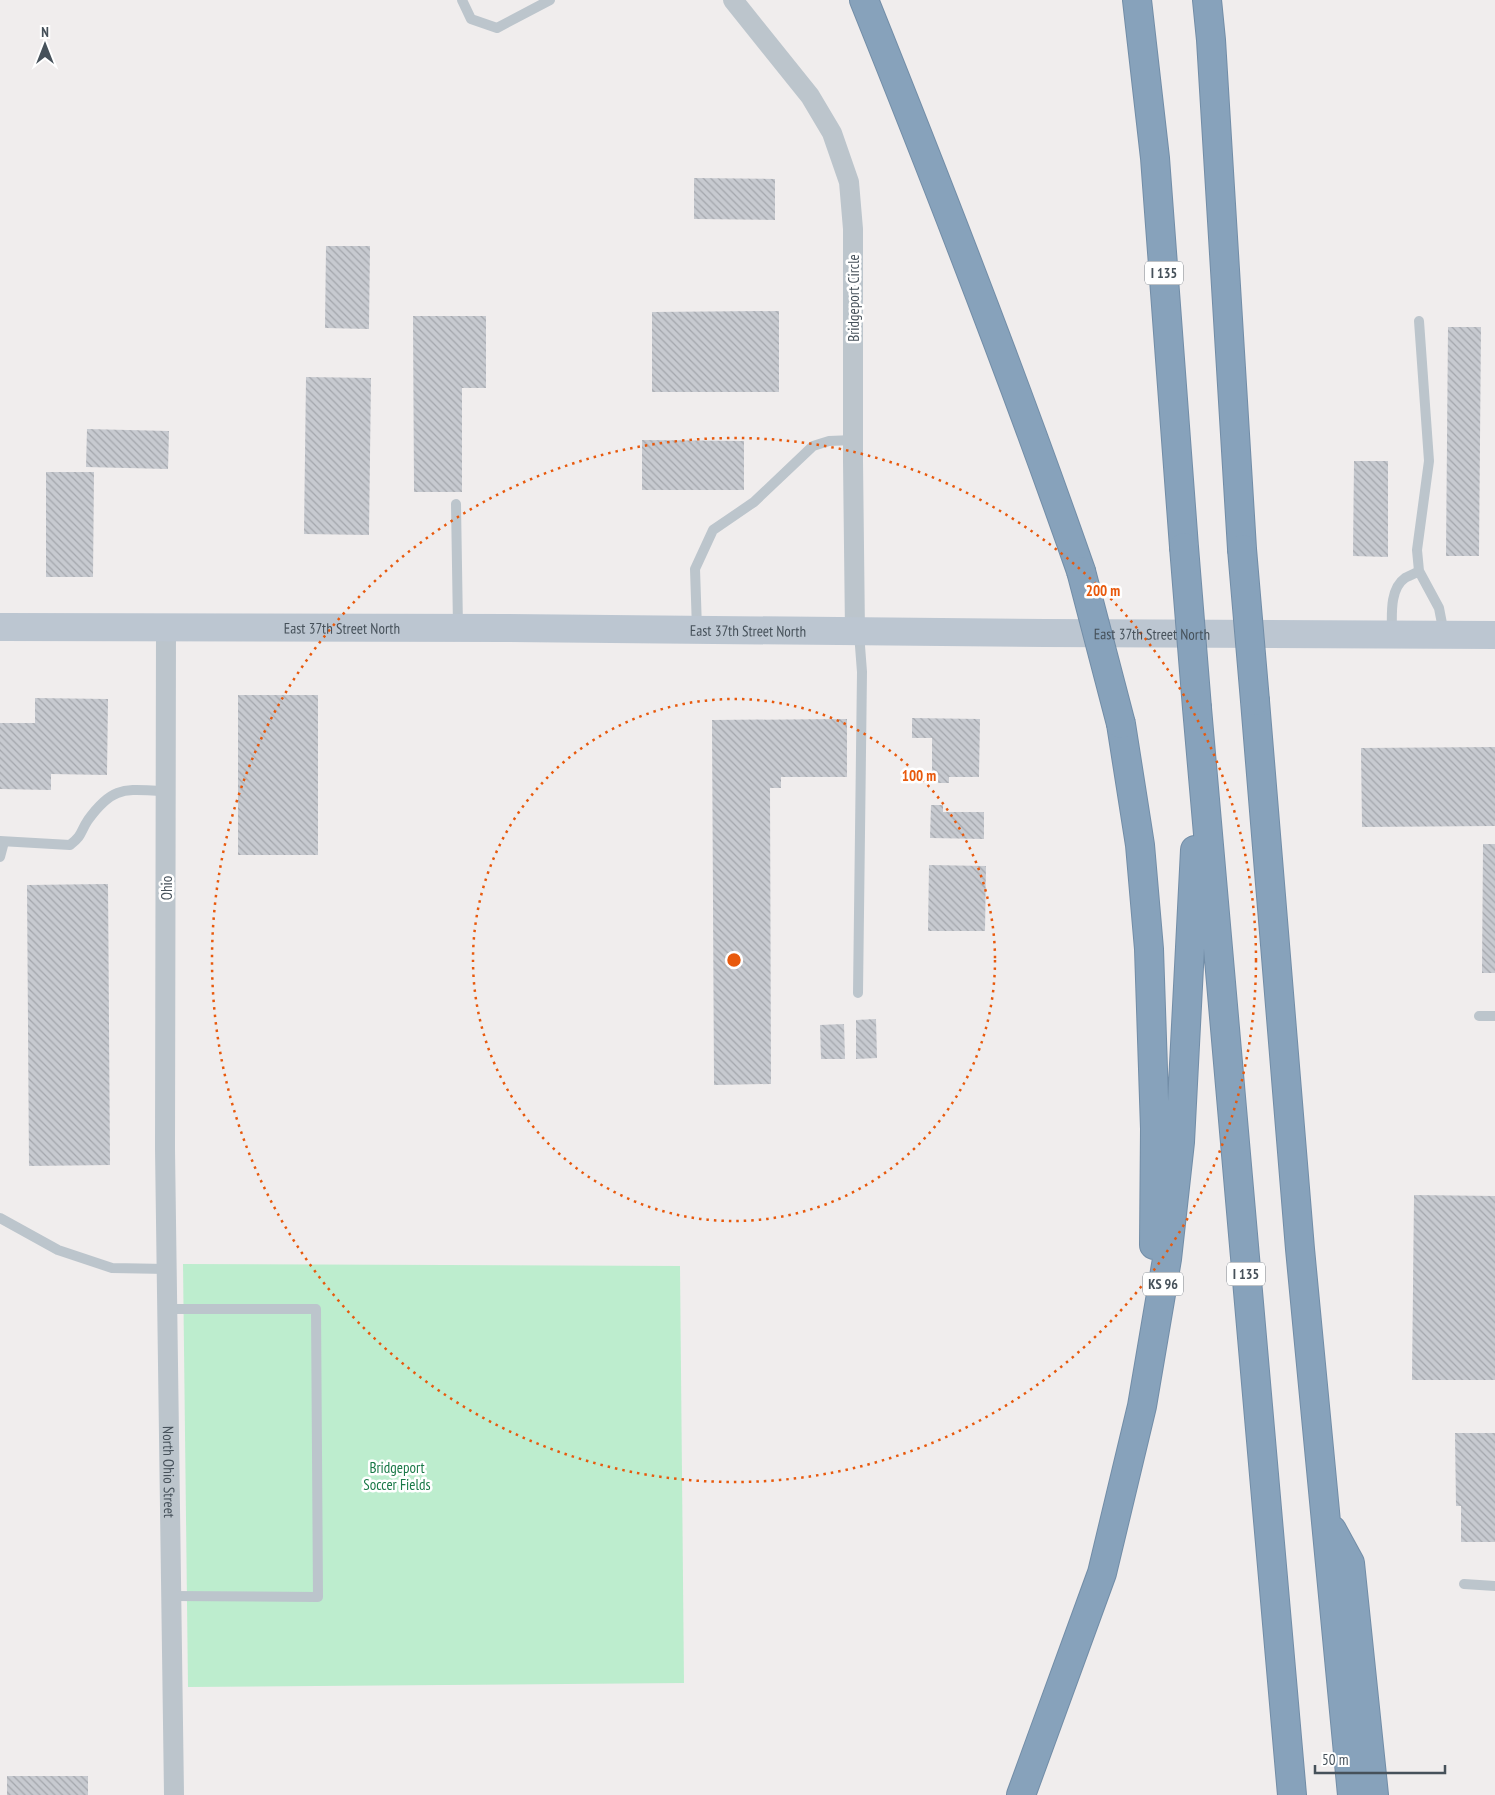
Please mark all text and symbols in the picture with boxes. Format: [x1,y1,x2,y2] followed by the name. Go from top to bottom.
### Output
[20,20,70,70] north arrow
[41,23,49,41] text: N
[844,254,863,342] street label: Bridgeport Circle
[1145,262,1183,284] road number: I 135
[1086,581,1120,600] text: 200 m
[284,618,400,637] street label: East 37th Street North
[690,620,806,640] street label: East 37th Street North
[1094,624,1210,643] street label: East 37th Street North
[902,766,936,785] text: 100 m
[157,876,176,900] street label: Ohio
[725,951,743,969] centre of rings
[1227,1262,1265,1286] road number: I 135
[1143,1272,1183,1296] road number: KS 96
[159,1426,180,1518] street label: North Ohio Street
[363,1458,431,1494] park label: Bridgeport Soccer Fields
[1315,1742,1445,1774] scale bar
[1322,1750,1348,1769] text: 50 m

